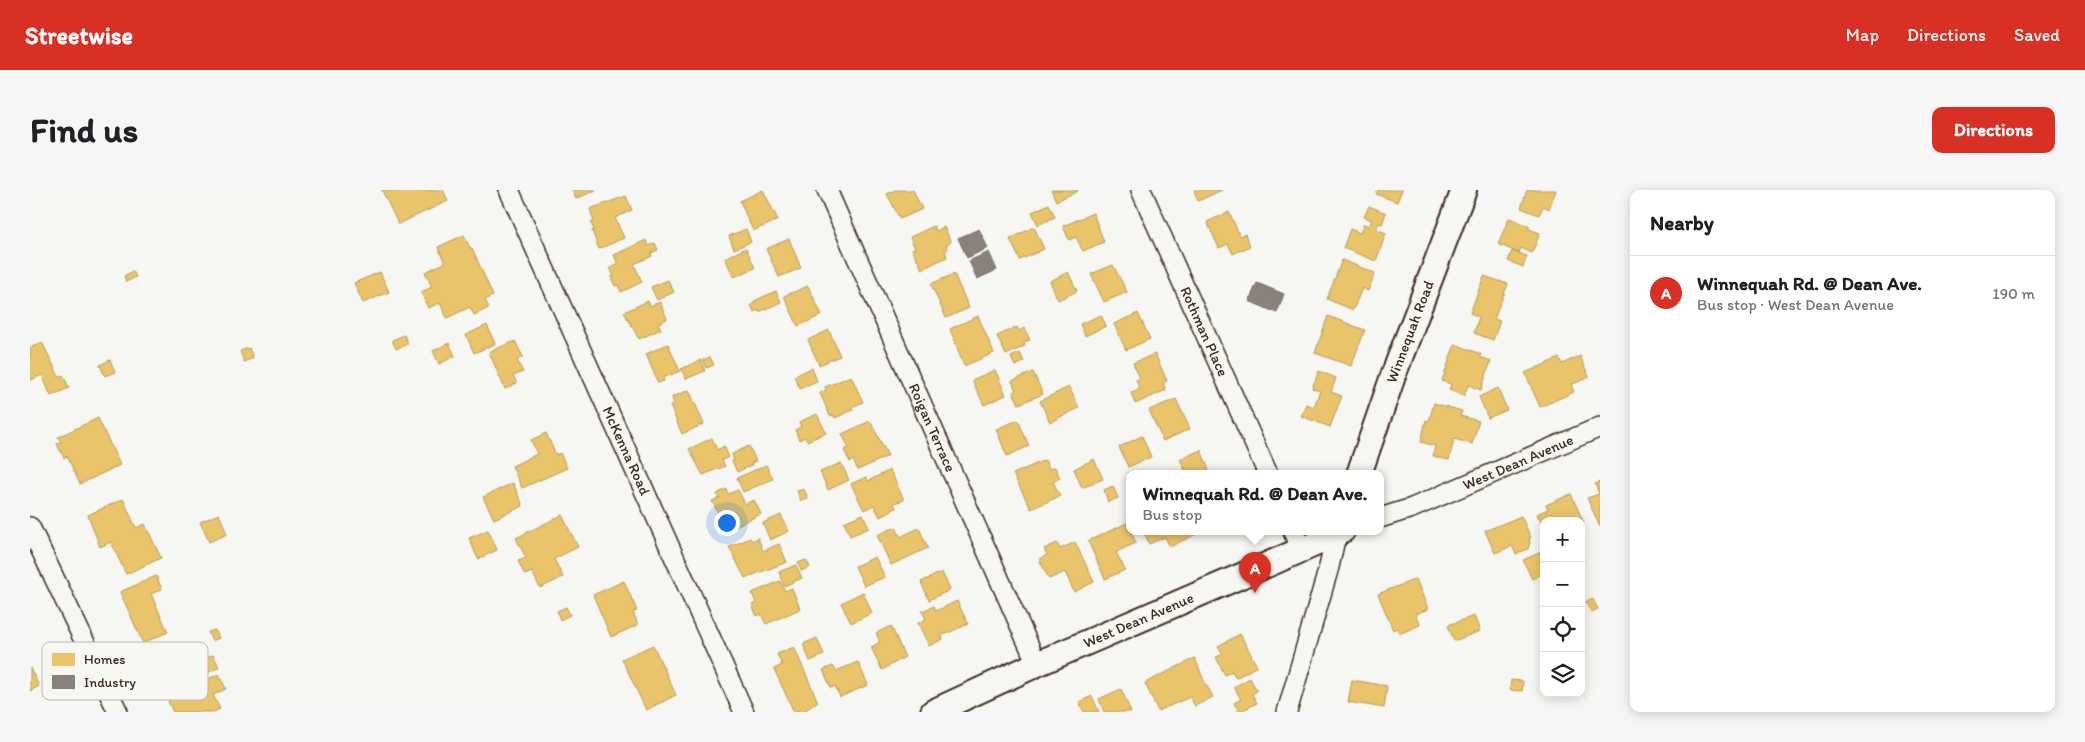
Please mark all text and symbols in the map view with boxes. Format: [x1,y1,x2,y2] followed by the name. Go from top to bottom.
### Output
[25,21,133,50] text: Streetwise
[1846,24,1879,46] text: Map
[1907,24,1986,46] text: Directions
[2014,24,2060,46] text: Saved
[1932,107,2055,153] button: Directions
[30,109,138,151] text: Find us
[1650,210,1714,235] text: Nearby
[1697,272,1922,295] text: Winnequah Rd. @ Dean Ave.
[1382,278,1438,385] street label: Winnequah Road
[1176,284,1232,379] street label: Rothman Place
[1661,284,1671,303] text: A
[1992,284,2035,303] text: 190 m
[1697,295,1894,314] text: Bus stop · West Dean Avenue
[905,381,960,475] street label: Roigan Terrace
[599,403,655,499] street label: McKenna Road
[1460,431,1576,494] street label: West Dean Avenue
[1126,470,1384,535] popup
[1142,482,1368,505] text: Winnequah Rd. @ Dean Ave.
[1142,505,1202,524] text: Bus stop
[714,510,740,536] your location
[1540,517,1585,697] map controls
[1540,517,1585,562] button: +
[1239,552,1271,593] pin: A
[1540,562,1585,607] button: −
[1080,589,1196,652] street label: West Dean Avenue
[1540,607,1585,652] button: locate
[42,642,208,700] legend
[84,651,126,668] text: Homes
[1540,652,1585,697] button: layers
[84,674,136,691] text: Industry

